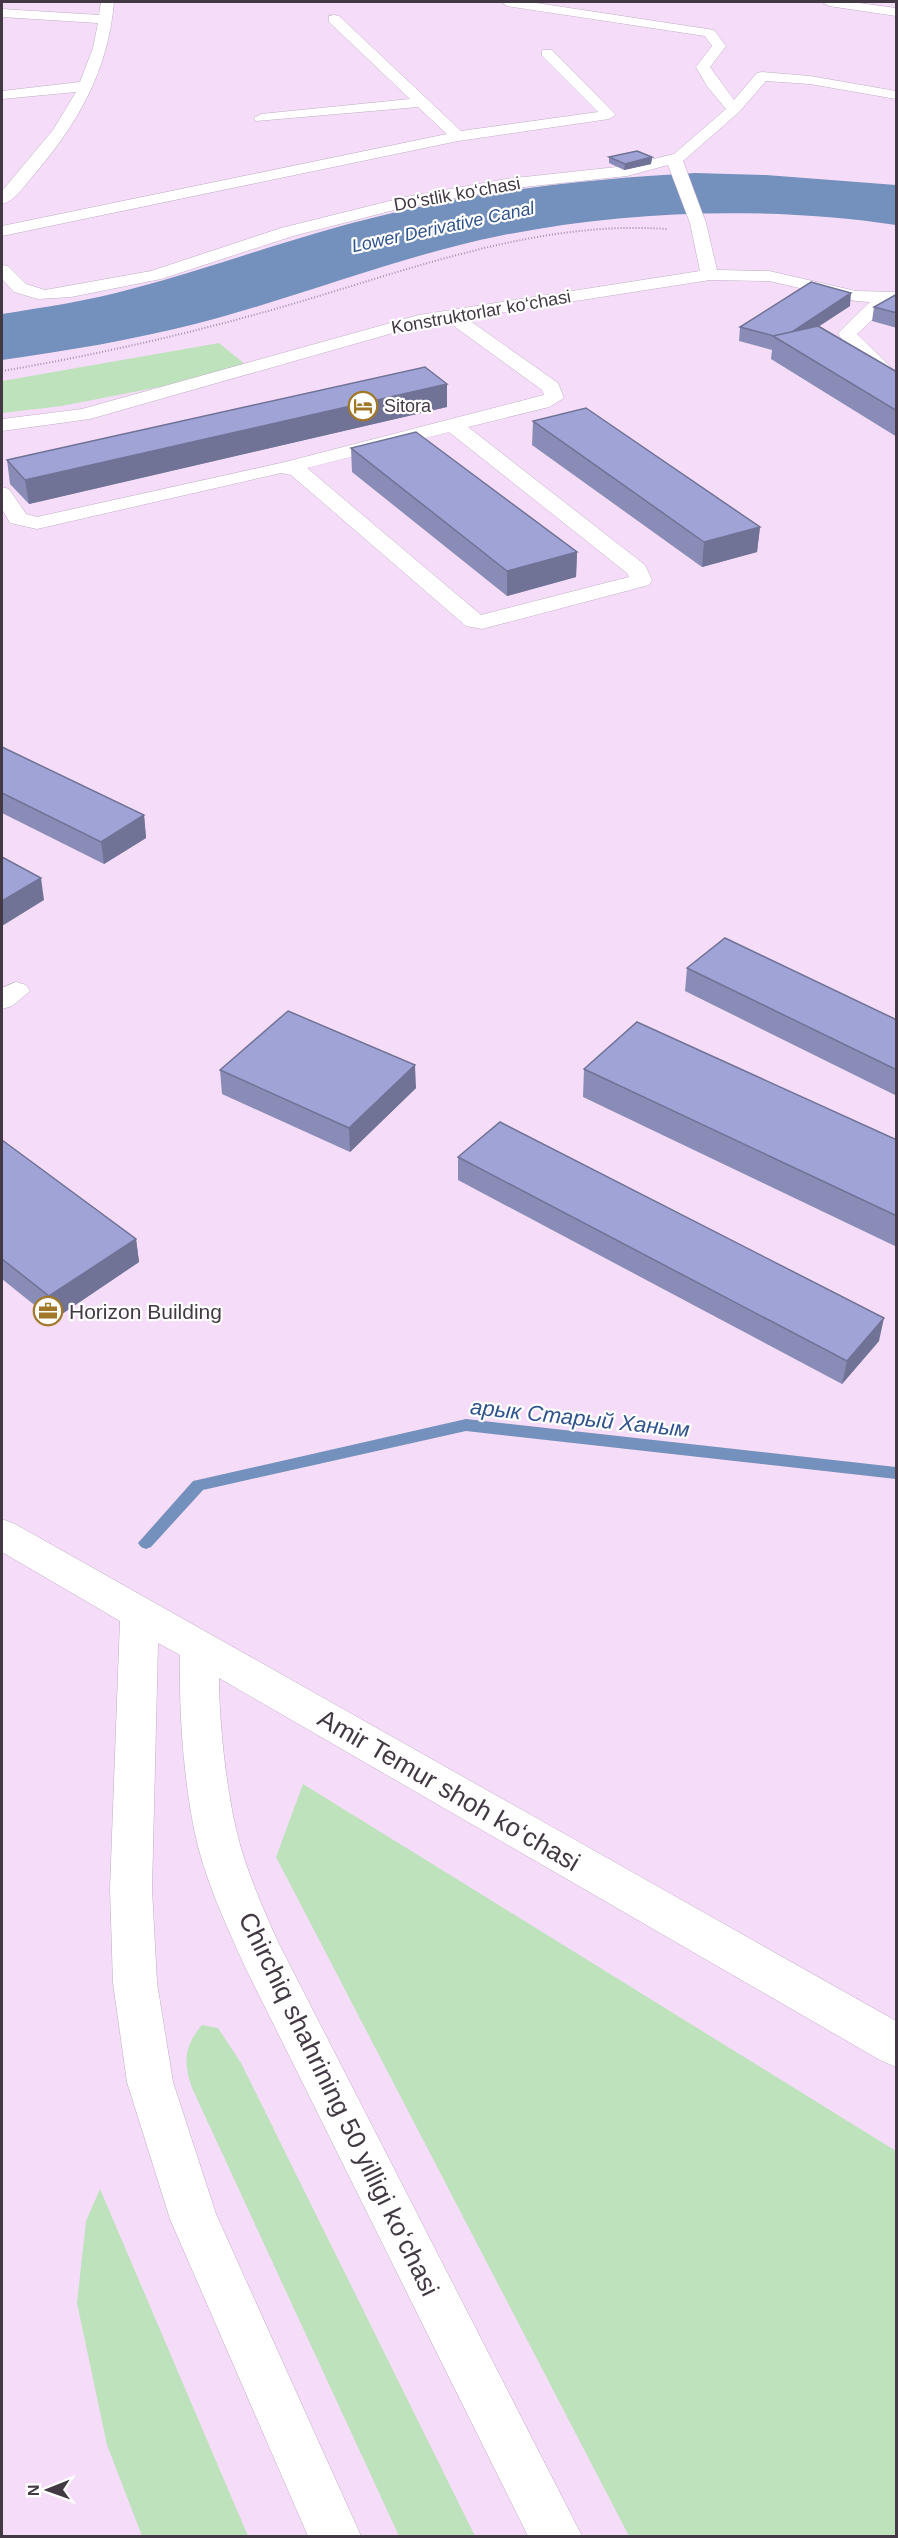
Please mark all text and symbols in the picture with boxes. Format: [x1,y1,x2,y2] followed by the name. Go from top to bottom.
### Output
[392,173,522,215] street label: Do‘stlik ko‘chasi
[350,198,537,256] water label: Lower Derivative Canal
[390,286,572,338] street label: Konstruktorlar ko‘chasi
[347,390,379,422] hotel icon: Sitora
[384,396,432,416] place label: Sitora
[32,1295,64,1327] office icon: Horizon Building
[69,1300,222,1323] place label: Horizon Building
[469,1394,691,1442] water label: арык Старый Ханым
[313,1703,585,1877] street label: Amir Temur shoh ko‘chasi
[233,1907,445,2301] street label: Chirchiq shahrining 50 yilligi koʻchasi
[18,2460,78,2520] north arrow
[25,2484,42,2496] text: N

